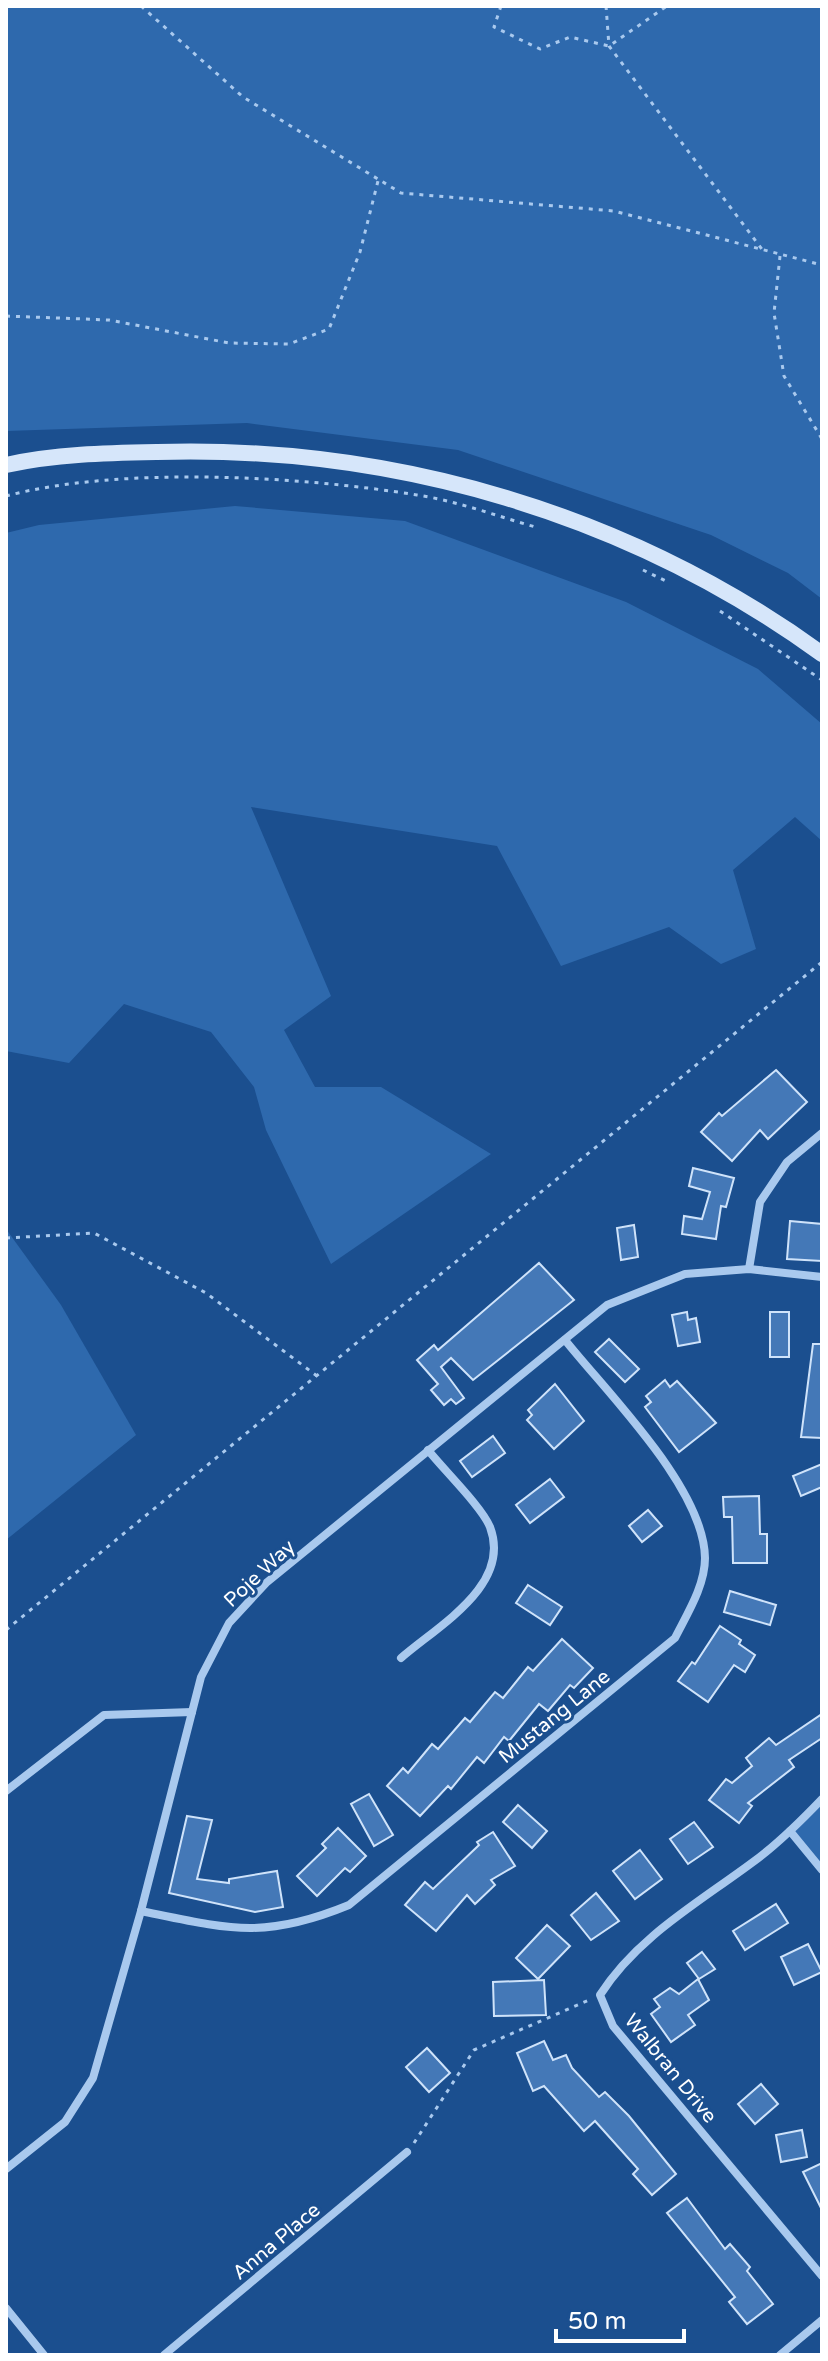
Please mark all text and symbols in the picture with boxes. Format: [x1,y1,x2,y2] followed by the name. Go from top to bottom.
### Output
[219,1535,300,1613] street label: Poje Way
[494,1665,615,1769] street label: Mustang Lane
[619,2009,722,2128] street label: Walbran Drive
[228,2198,325,2285] street label: Anna Place
[556,2293,684,2343] scale bar
[568,2307,626,2336] text: 50 m

